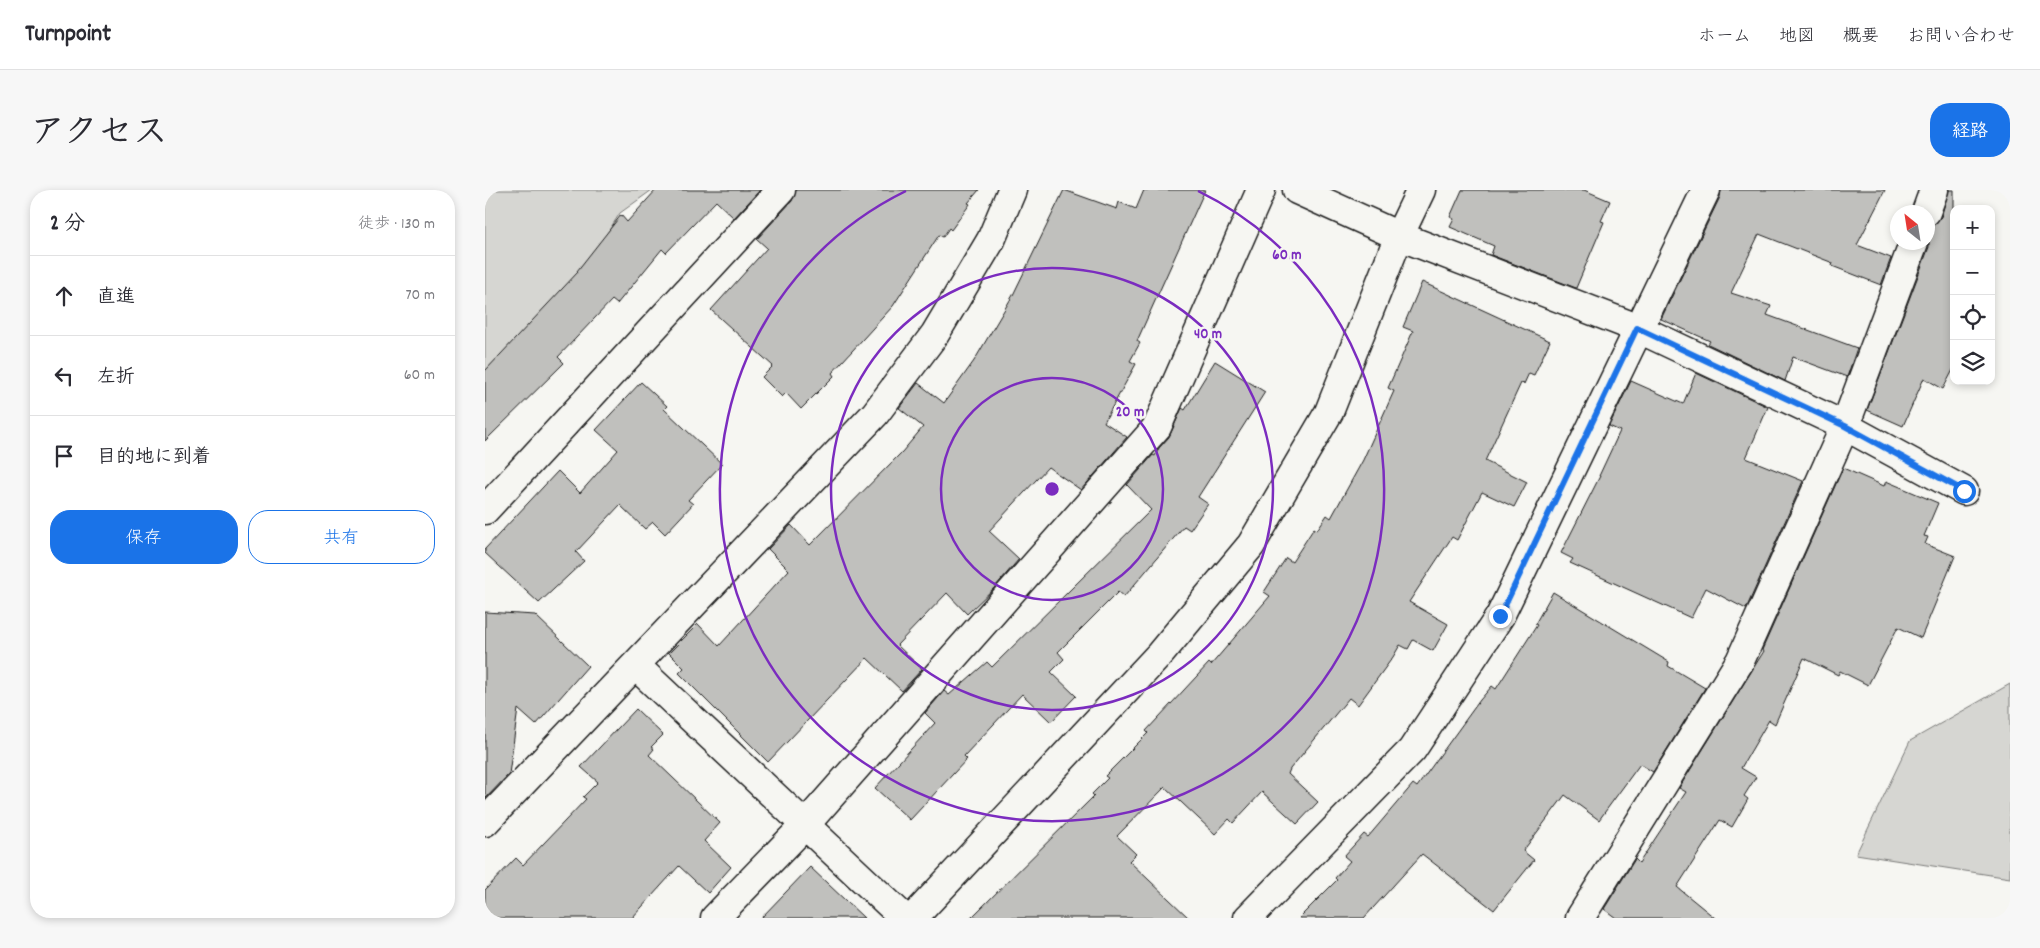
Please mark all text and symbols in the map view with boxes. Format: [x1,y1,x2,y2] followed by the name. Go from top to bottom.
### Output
[25,18,111,52] text: Turnpoint
[1698,25,1751,50] text: ホーム
[1779,25,1815,50] text: 地図
[1843,25,1879,50] text: 概要
[1907,25,2015,50] text: お問い合わせ
[1930,103,2010,157] button: 経路
[30,110,168,160] text: アクセス
[1890,205,1935,250] north arrow
[1950,205,1995,385] map controls
[1950,205,1995,250] button: +
[50,210,85,240] text: 2 分
[358,213,435,236] text: 徒歩 · 130 m
[1272,245,1302,267] text: 60 m
[1950,250,1995,295] button: −
[50,282,78,310] icon: ahead
[405,284,435,307] text: 70 m
[97,285,135,312] text: 直進
[1950,295,1995,340] button: locate
[1194,324,1222,346] text: 40 m
[1950,340,1995,385] button: layers
[50,362,78,390] icon: left
[404,364,435,387] text: 60 m
[97,365,135,392] text: 左折
[1116,402,1144,424] text: 20 m
[50,442,78,470] icon: arrive
[97,445,211,472] text: 目的地に到着
[1043,480,1061,498] centre of rings
[1953,480,1976,503] route start
[50,510,238,564] button: 保存
[248,510,435,564] button: 共有
[1489,605,1512,628] route end

